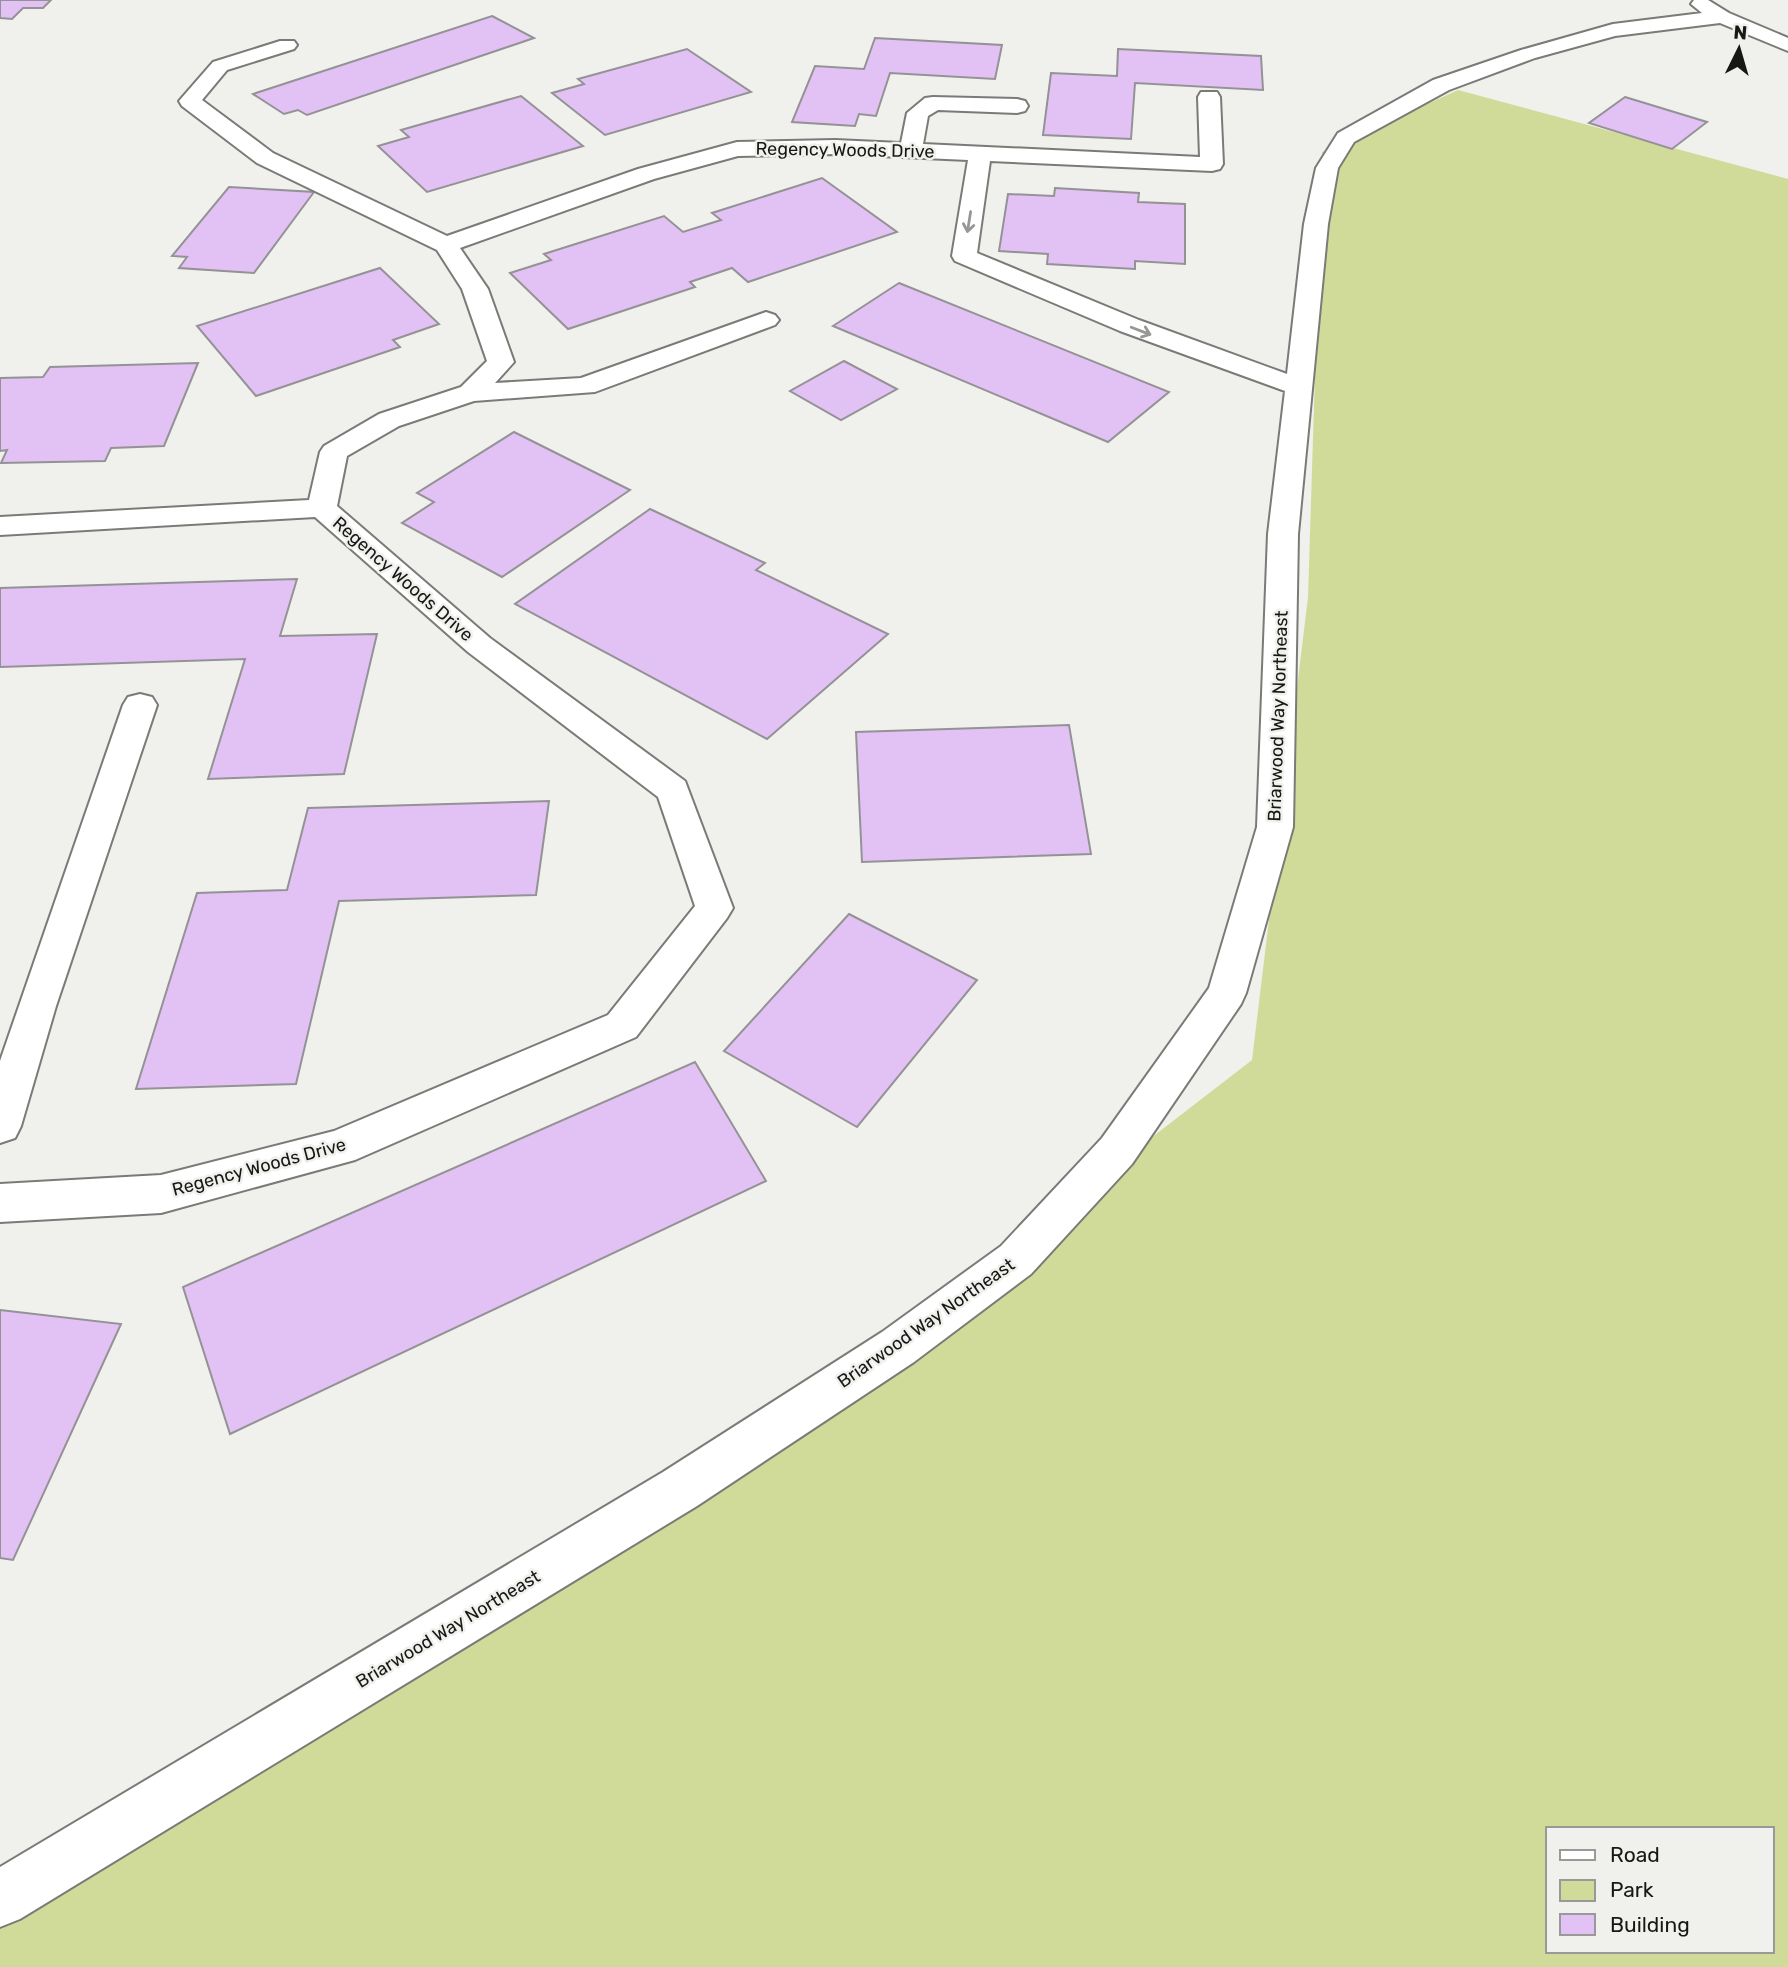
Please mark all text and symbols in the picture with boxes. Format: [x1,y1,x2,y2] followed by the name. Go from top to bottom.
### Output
[1704,14,1774,84] north arrow
[1733,21,1748,45] text: N
[755,137,935,163] street label: Regency Woods Drive
[962,210,975,233] one-way arrow
[1130,325,1152,338] one-way arrow
[328,512,478,646] street label: Regency Woods Drive
[1263,610,1293,822] street label: Briarwood Way Northeast
[170,1133,348,1201] street label: Regency Woods Drive
[833,1253,1019,1393] street label: Briarwood Way Northeast
[352,1565,544,1693] street label: Briarwood Way Northeast
[1546,1827,1774,1953] legend
[1610,1842,1660,1867] text: Road
[1610,1877,1654,1902] text: Park
[1610,1912,1690,1937] text: Building

